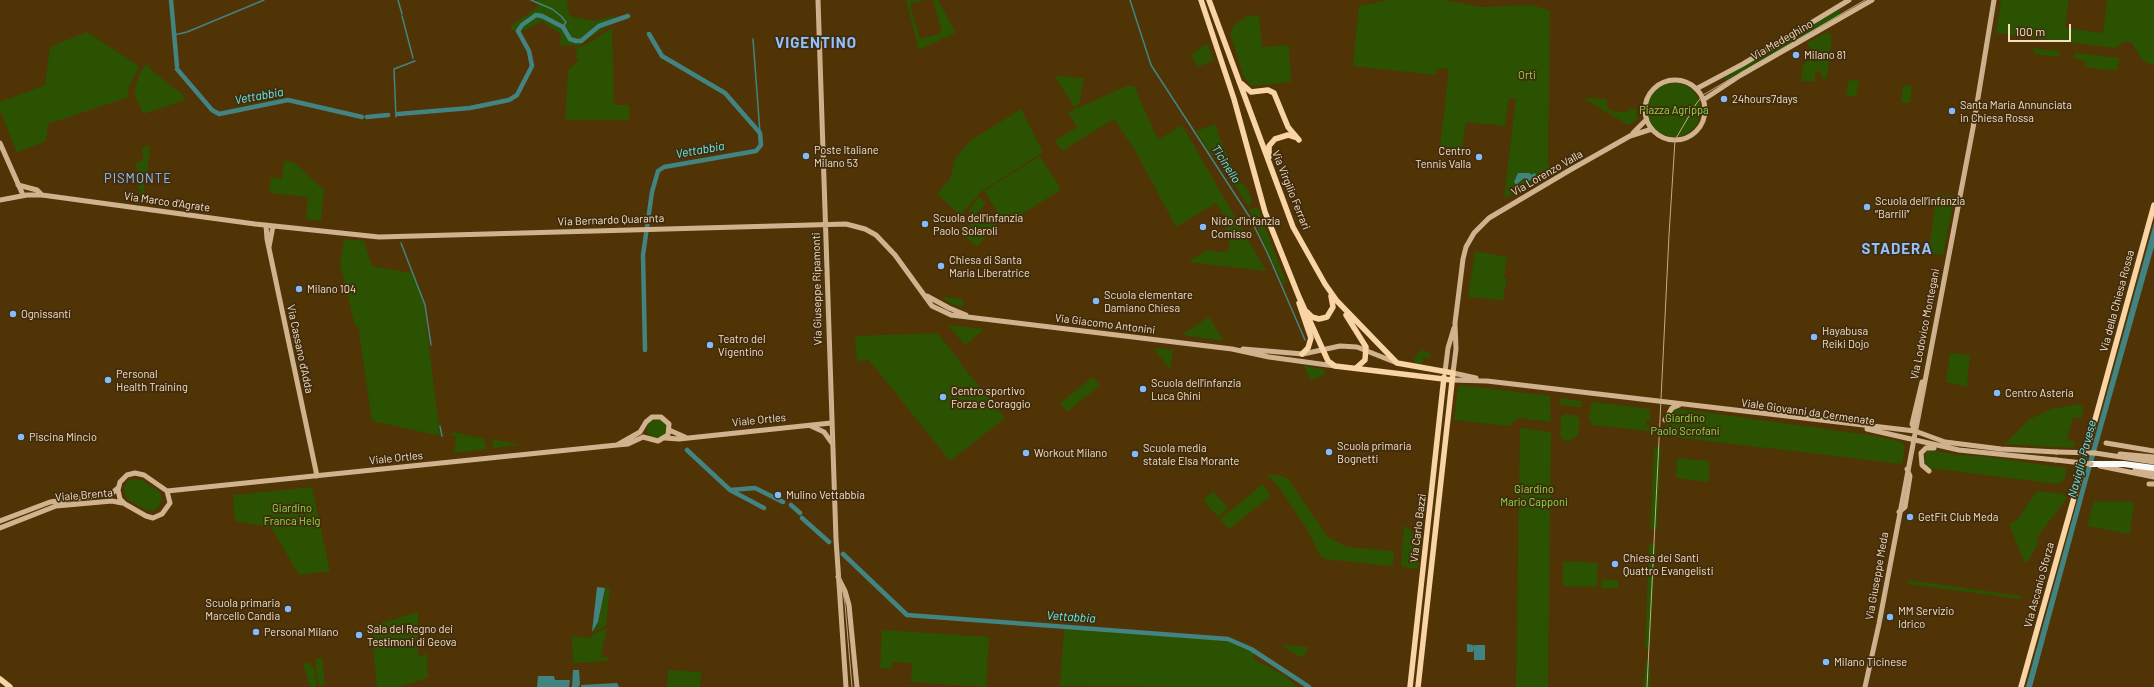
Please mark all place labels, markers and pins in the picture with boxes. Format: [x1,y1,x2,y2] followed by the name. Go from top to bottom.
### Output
[1804,48,1846,62] place label: Milano 81
[1791,50,1801,60] marker: Milano 81
[1732,92,1798,106] place label: 24hours7days
[1719,94,1729,104] marker: 24hours7days
[1960,98,2072,124] place label: Santa Maria Annunciata in Chiesa Rossa
[1947,106,1957,116] marker: Santa Maria Annunciata in Chiesa Rossa
[814,143,879,169] place label: Poste Italiane Milano 53
[1415,144,1471,170] place label: Centro Tennis Valla
[801,151,811,161] marker: Poste Italiane Milano 53
[1474,152,1484,162] marker: Centro Tennis Valla
[1875,194,1965,220] place label: Scuola dell’infanzia “Barrili”
[1862,202,1872,212] marker: Scuola dell’infanzia “Barrili”
[933,211,1023,237] place label: Scuola dell'infanzia Paolo Solaroli
[1211,214,1280,240] place label: Nido d'infanzia Comisso
[920,219,930,229] marker: Scuola dell'infanzia Paolo Solaroli
[1198,222,1208,232] marker: Nido d'infanzia Comisso
[949,253,1030,279] place label: Chiesa di Santa Maria Liberatrice
[936,261,946,271] marker: Chiesa di Santa Maria Liberatrice
[307,282,356,296] place label: Milano 104
[294,284,304,294] marker: Milano 104
[1104,288,1193,314] place label: Scuola elementare Damiano Chiesa
[1091,296,1101,306] marker: Scuola elementare Damiano Chiesa
[21,307,71,321] place label: Ognissanti
[8,309,18,319] marker: Ognissanti
[1822,324,1869,350] place label: Hayabusa Reiki Dojo
[718,332,765,358] place label: Teatro del Vigentino
[1809,332,1819,342] marker: Hayabusa Reiki Dojo
[705,340,715,350] marker: Teatro del Vigentino
[116,367,188,393] place label: Personal Health Training
[103,375,113,385] marker: Personal Health Training
[1151,376,1241,402] place label: Scuola dell'infanzia Luca Ghini
[951,384,1030,410] place label: Centro sportivo Forza e Coraggio
[1138,384,1148,394] marker: Scuola dell'infanzia Luca Ghini
[2005,386,2074,400] place label: Centro Asteria
[1992,388,2002,398] marker: Centro Asteria
[938,392,948,402] marker: Centro sportivo Forza e Coraggio
[29,430,97,444] place label: Piscina Mincio
[16,432,26,442] marker: Piscina Mincio
[1337,439,1411,465] place label: Scuola primaria Bognetti
[1143,441,1239,467] place label: Scuola media statale Elsa Morante
[1034,446,1107,460] place label: Workout Milano
[1324,447,1334,457] marker: Scuola primaria Bognetti
[1021,448,1031,458] marker: Workout Milano
[1130,449,1140,459] marker: Scuola media statale Elsa Morante
[786,488,865,502] place label: Mulino Vettabbia
[773,490,783,500] marker: Mulino Vettabbia
[1918,510,1998,524] place label: GetFit Club Meda
[1905,512,1915,522] marker: GetFit Club Meda
[1623,551,1713,577] place label: Chiesa dei Santi Quattro Evangelisti
[1610,559,1620,569] marker: Chiesa dei Santi Quattro Evangelisti
[205,596,280,622] place label: Scuola primaria Marcello Candia
[283,604,293,614] marker: Scuola primaria Marcello Candia
[1898,604,1954,630] place label: MM Servizio Idrico
[1885,612,1895,622] marker: MM Servizio Idrico
[367,622,456,648] place label: Sala del Regno dei Testimoni di Geova
[264,625,338,639] place label: Personal Milano
[251,627,261,637] marker: Personal Milano
[354,630,364,640] marker: Sala del Regno dei Testimoni di Geova
[1834,655,1907,669] place label: Milano Ticinese
[1821,657,1831,667] marker: Milano Ticinese

